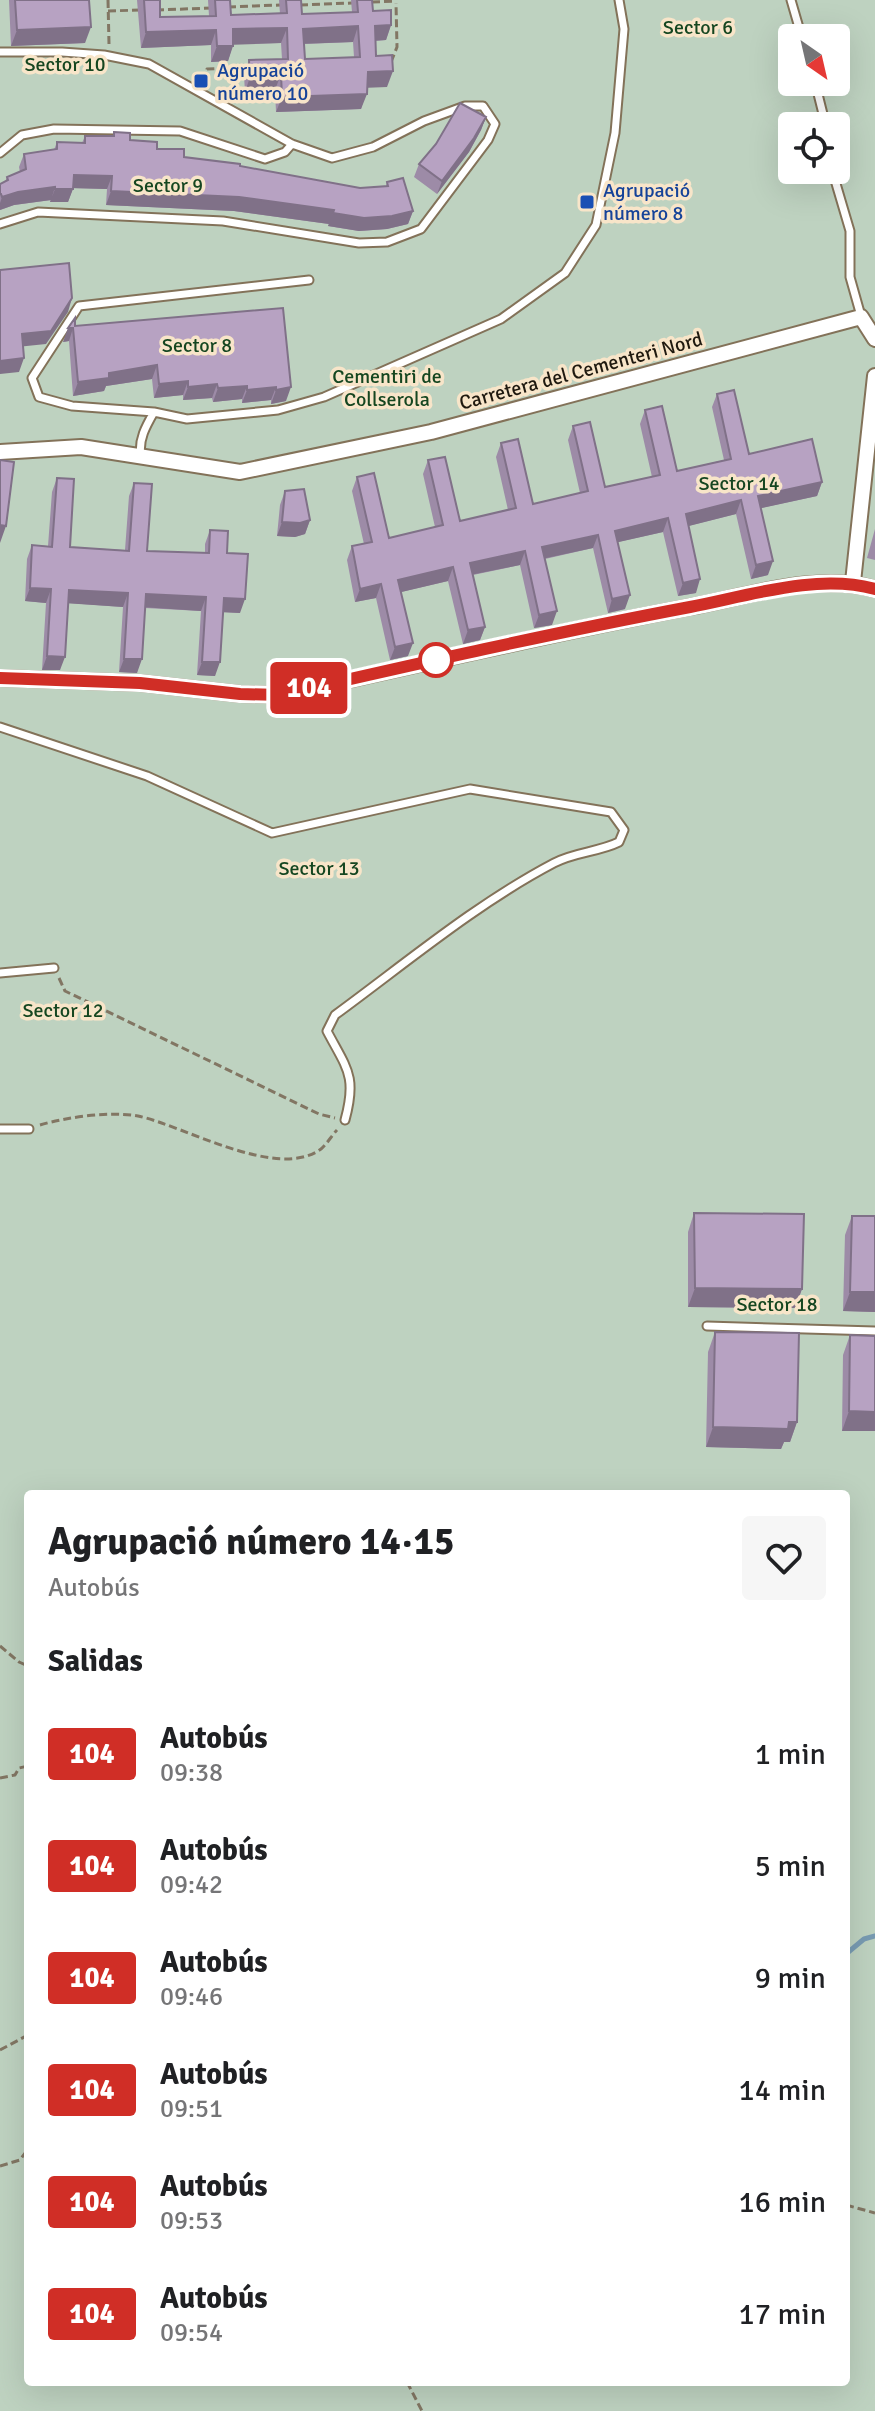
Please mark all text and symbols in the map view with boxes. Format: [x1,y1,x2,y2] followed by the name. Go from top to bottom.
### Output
[663,15,733,40] park label: Sector 6
[778,24,850,96] north arrow
[778,24,850,184] map controls
[24,52,106,77] park label: Sector 10
[217,58,308,106] place label: Agrupació número 10
[192,72,210,90] marker: Agrupació número 10
[778,112,850,184] button: locate
[133,173,203,198] park label: Sector 9
[603,178,690,226] place label: Agrupació número 8
[578,193,596,211] marker: Agrupació número 8
[457,326,705,416] street label: Carretera del Cementeri Nord
[162,333,232,358] park label: Sector 8
[332,364,442,412] park label: Cementiri de Collserola
[698,471,780,496] park label: Sector 14
[419,643,453,677] unlabelled marker
[263,662,355,714] line badge: 104
[286,671,332,705] text: 104
[278,856,360,881] park label: Sector 13
[22,998,104,1023] park label: Sector 12
[736,1292,818,1317] park label: Sector 18
[742,1516,826,1600] button: heart
[48,1518,454,1565] text: Agrupació número 14·15
[48,1572,140,1604] text: Autobús
[48,1643,143,1680] text: Salidas
[160,1720,268,1757] text: Autobús
[755,1736,826,1773] text: 1 min
[69,1737,115,1771] text: 104
[160,1757,223,1789] text: 09:38
[160,1832,268,1869] text: Autobús
[755,1848,826,1885] text: 5 min
[69,1849,115,1883] text: 104
[160,1869,223,1901] text: 09:42
[160,1944,268,1981] text: Autobús
[755,1960,826,1997] text: 9 min
[69,1961,115,1995] text: 104
[160,1981,223,2013] text: 09:46
[160,2056,268,2093] text: Autobús
[739,2072,826,2109] text: 14 min
[69,2073,115,2107] text: 104
[160,2093,223,2125] text: 09:51
[160,2168,268,2205] text: Autobús
[739,2184,826,2221] text: 16 min
[69,2185,115,2219] text: 104
[160,2205,223,2237] text: 09:53
[160,2280,268,2317] text: Autobús
[739,2296,826,2333] text: 17 min
[69,2297,115,2331] text: 104
[160,2317,223,2349] text: 09:54

